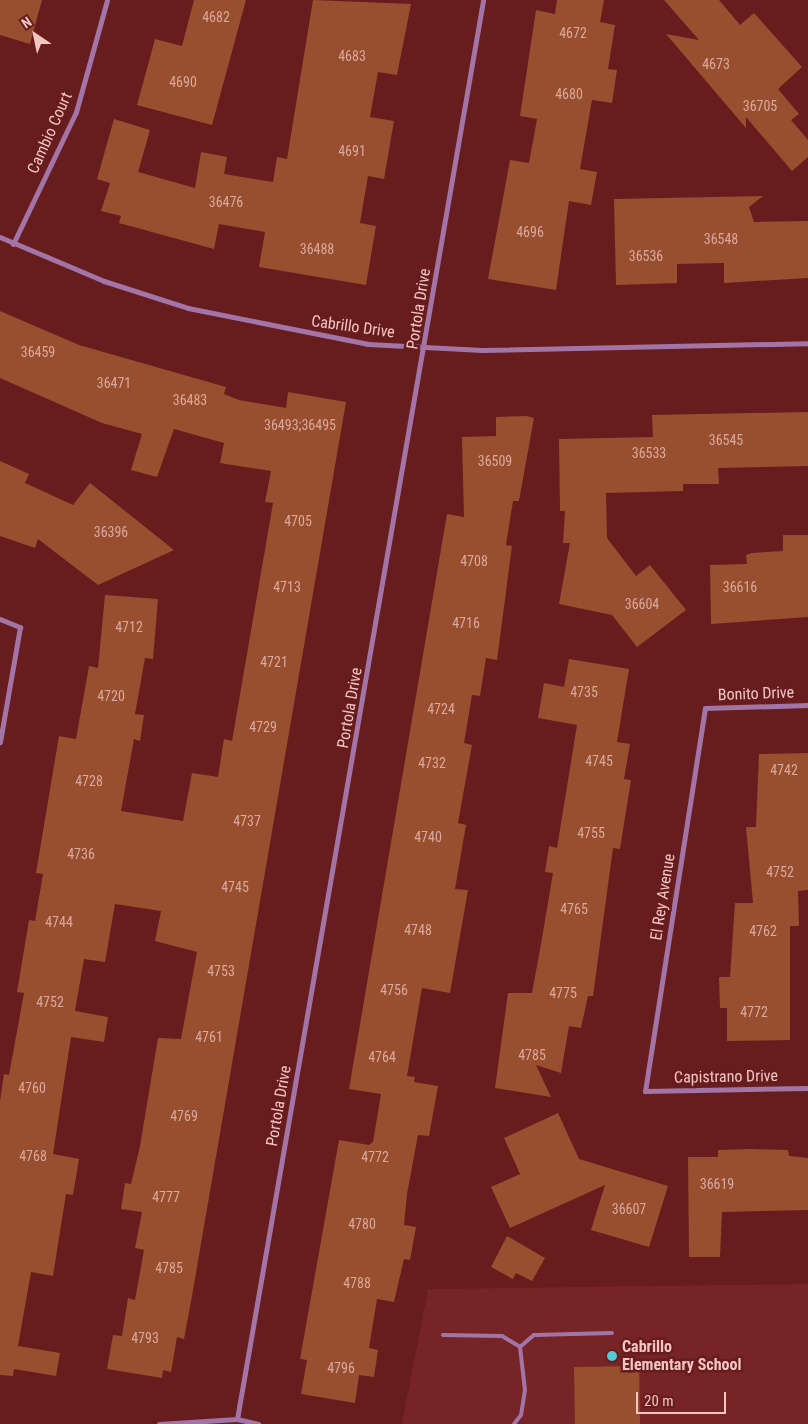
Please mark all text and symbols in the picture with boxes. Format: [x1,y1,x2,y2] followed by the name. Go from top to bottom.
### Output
[202,9,230,25] house number: 4682
[10,10,60,60] north arrow
[19,14,35,32] text: N
[559,25,587,41] house number: 4672
[338,48,366,64] house number: 4683
[702,56,730,72] house number: 4673
[169,74,197,90] house number: 4690
[555,86,583,102] house number: 4680
[24,89,76,177] street label: Cambio Court
[743,98,777,114] house number: 36705
[338,143,366,159] house number: 4691
[209,194,243,210] house number: 36476
[516,224,544,240] house number: 4696
[704,231,738,247] house number: 36548
[300,241,334,257] house number: 36488
[629,248,663,264] house number: 36536
[403,267,435,351] street label: Portola Drive
[310,312,396,342] street label: Cabrillo Drive
[21,344,55,360] house number: 36459
[97,375,131,391] house number: 36471
[173,392,207,408] house number: 36483
[264,417,336,433] house number: 36493;36495
[709,432,743,448] house number: 36545
[632,445,666,461] house number: 36533
[478,453,512,469] house number: 36509
[284,513,312,529] house number: 4705
[94,524,128,540] house number: 36396
[460,553,488,569] house number: 4708
[273,579,301,595] house number: 4713
[723,579,757,595] house number: 36616
[625,596,659,612] house number: 36604
[452,615,480,631] house number: 4716
[115,619,143,635] house number: 4712
[260,654,288,670] house number: 4721
[333,666,367,750] street label: Portola Drive
[717,683,795,705] street label: Bonito Drive
[570,684,598,700] house number: 4735
[97,688,125,704] house number: 4720
[427,701,455,717] house number: 4724
[249,719,277,735] house number: 4729
[585,753,613,769] house number: 4745
[418,755,446,771] house number: 4732
[770,762,798,778] house number: 4742
[75,773,103,789] house number: 4728
[233,813,261,829] house number: 4737
[577,825,605,841] house number: 4755
[414,829,442,845] house number: 4740
[67,846,95,862] house number: 4736
[647,852,679,942] street label: El Rey Avenue
[766,864,794,880] house number: 4752
[221,879,249,895] house number: 4745
[560,901,588,917] house number: 4765
[45,914,73,930] house number: 4744
[404,922,432,938] house number: 4748
[749,923,777,939] house number: 4762
[207,963,235,979] house number: 4753
[380,982,408,998] house number: 4756
[549,985,577,1001] house number: 4775
[36,994,64,1010] house number: 4752
[740,1004,768,1020] house number: 4772
[195,1029,223,1045] house number: 4761
[518,1047,546,1063] house number: 4785
[368,1049,396,1065] house number: 4764
[262,1064,296,1148] street label: Portola Drive
[674,1066,778,1088] street label: Capistrano Drive
[18,1080,46,1096] house number: 4760
[170,1108,198,1124] house number: 4769
[19,1148,47,1164] house number: 4768
[361,1149,389,1165] house number: 4772
[700,1176,734,1192] house number: 36619
[152,1189,180,1205] house number: 4777
[612,1201,646,1217] house number: 36607
[348,1216,376,1232] house number: 4780
[155,1260,183,1276] house number: 4785
[343,1275,371,1291] house number: 4788
[131,1330,159,1346] house number: 4793
[622,1337,741,1375] place label: Cabrillo Elementary School
[606,1350,618,1362] marker: Cabrillo Elementary School
[327,1360,355,1376] house number: 4796
[638,1382,728,1414] scale bar
[644,1392,674,1410] text: 20 m

